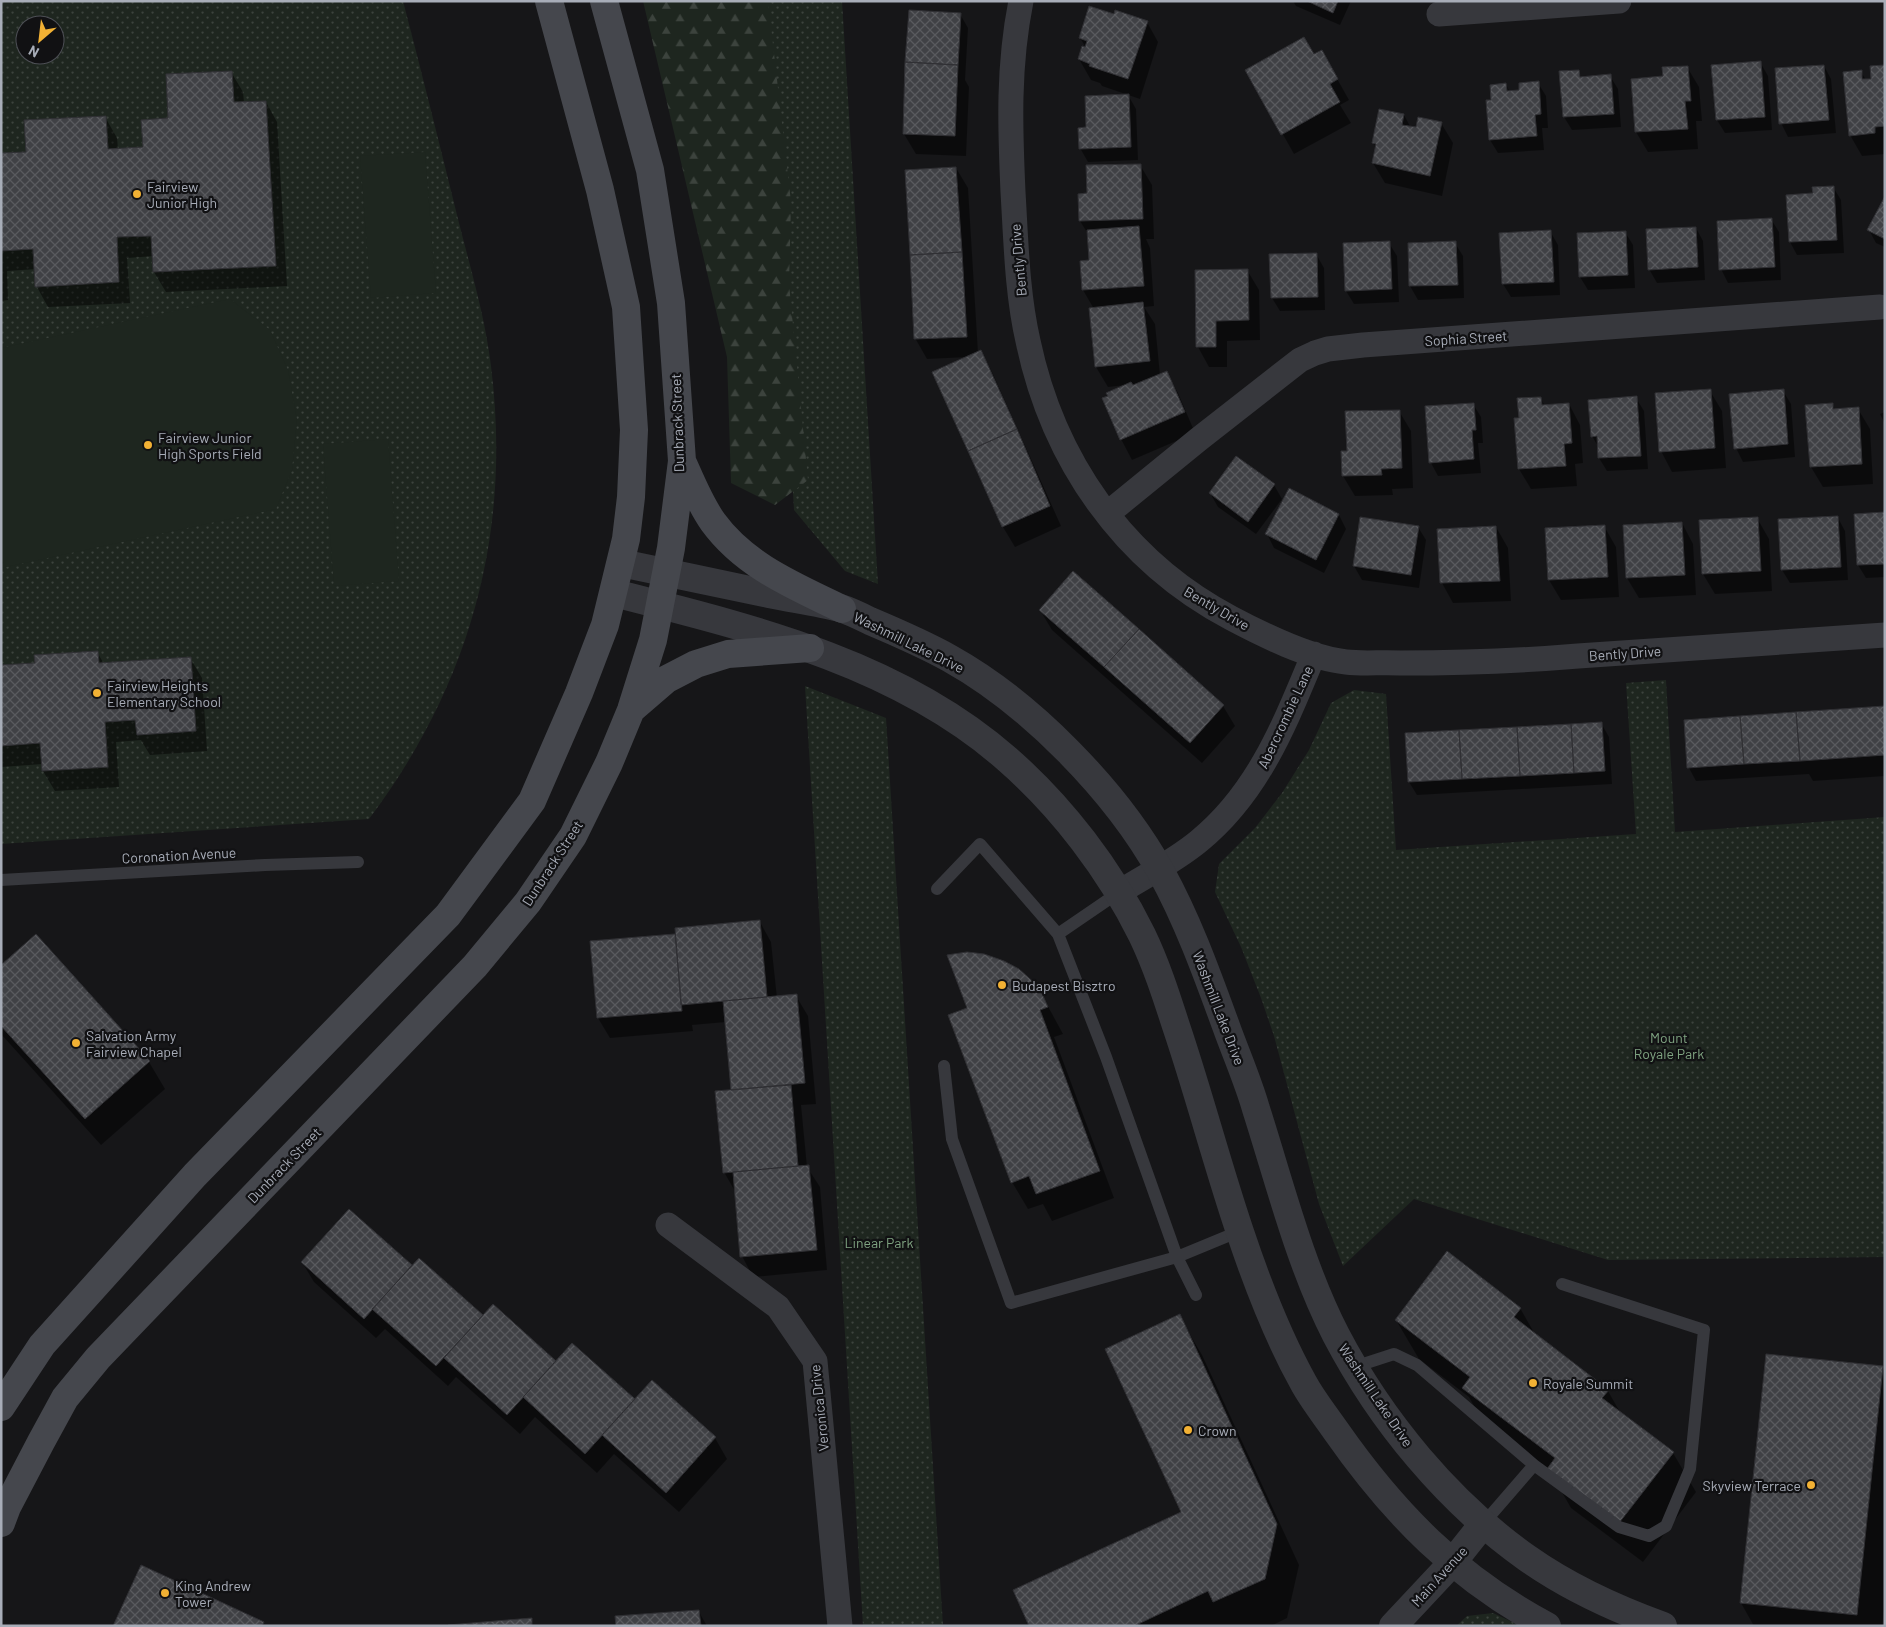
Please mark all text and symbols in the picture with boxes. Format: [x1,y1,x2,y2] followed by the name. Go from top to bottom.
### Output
[15,15,65,65] north arrow
[26,42,42,62] text: N
[147,178,217,211] place label: Fairview Junior High
[131,188,143,200] marker: Fairview Junior High
[1006,223,1030,297] street label: Bently Drive
[1424,327,1508,349] street label: Sophia Street
[667,373,687,473] street label: Dunbrack Street
[158,429,262,462] place label: Fairview Junior High Sports Field
[142,439,154,451] marker: Fairview Junior High Sports Field
[1181,582,1253,634] street label: Bently Drive
[851,608,967,676] street label: Washmill Lake Drive
[1588,642,1662,664] street label: Bently Drive
[1254,663,1316,771] street label: Abercrombie Lane
[107,677,221,710] place label: Fairview Heights Elementary School
[91,687,103,699] marker: Fairview Heights Elementary School
[518,817,586,909] street label: Dunbrack Street
[121,844,237,866] street label: Coronation Avenue
[1189,949,1249,1067] street label: Washmill Lake Drive
[1012,977,1116,994] place label: Budapest Bisztro
[996,979,1008,991] marker: Budapest Bisztro
[86,1027,182,1060] place label: Salvation Army Fairview Chapel
[1634,1029,1704,1062] park label: Mount Royale Park
[70,1037,82,1049] marker: Salvation Army Fairview Chapel
[244,1124,324,1206] street label: Dunbrack Street
[845,1234,913,1251] park label: Linear Park
[1335,1340,1417,1450] street label: Washmill Lake Drive
[806,1364,832,1452] street label: Veronica Drive
[1543,1375,1633,1392] place label: Royale Summit
[1527,1377,1539,1389] marker: Royale Summit
[1198,1422,1237,1439] place label: Crown
[1182,1424,1194,1436] marker: Crown
[1702,1477,1801,1494] place label: Skyview Terrace
[1805,1479,1817,1491] marker: Skyview Terrace
[1407,1542,1471,1610] street label: Main Avenue
[175,1577,251,1610] place label: King Andrew Tower
[159,1587,171,1599] marker: King Andrew Tower

